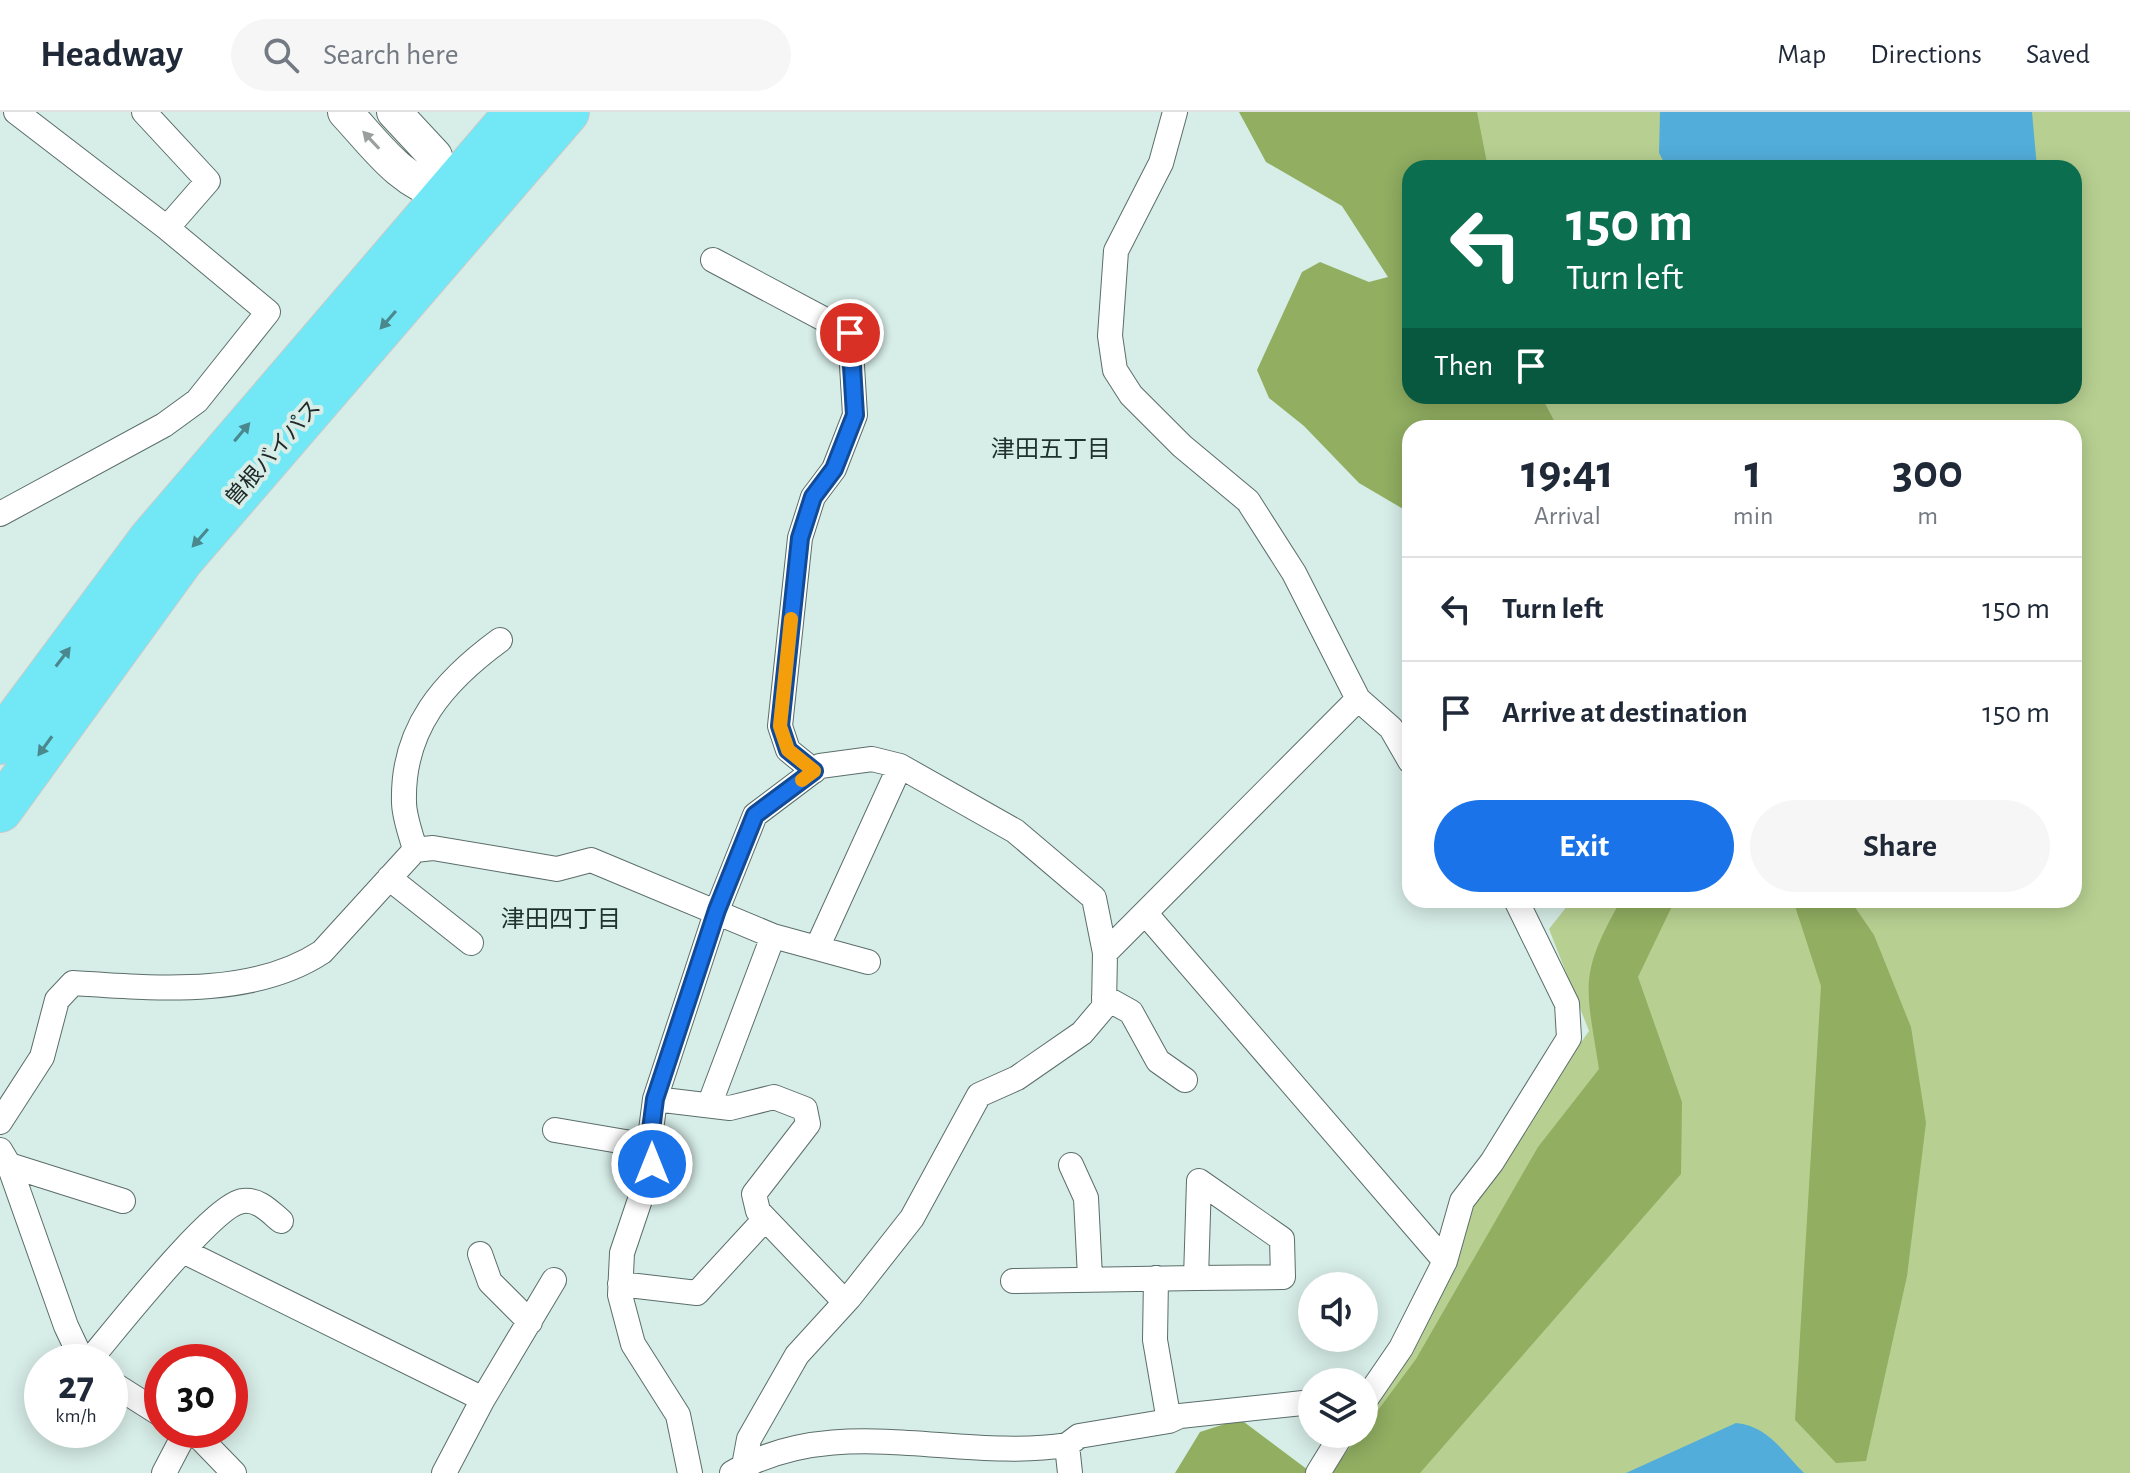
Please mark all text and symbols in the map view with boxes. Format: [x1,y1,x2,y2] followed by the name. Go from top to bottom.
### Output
[231,19,791,91] search box
[259,33,303,77] icon: search
[40,36,183,74] text: Headway
[323,40,459,70] text: Search here
[1777,41,1826,69] text: Map
[1870,41,1982,69] text: Directions
[2026,41,2090,69] text: Saved
[362,130,380,149] one-way arrow
[1434,192,1538,296] icon: left
[1566,195,1693,251] text: 150 m
[1566,260,1683,296] text: Turn left
[816,299,884,367] pin
[380,309,397,329] one-way arrow
[828,311,872,355] icon: arrive
[1509,344,1553,388] icon: arrive
[1434,351,1493,381] text: Then
[221,395,324,510] street label: 曽根バイパス
[233,422,250,442] one-way arrow
[991,436,1111,462] district label: 津田五丁目
[1521,449,1614,497] text: 19:41
[1744,449,1762,497] text: 1
[1892,449,1963,497] text: 300
[1534,503,1601,529] text: Arrival
[1733,503,1773,529] text: min
[1917,503,1938,529] text: m
[192,528,209,548] one-way arrow
[1434,587,1478,631] icon: left
[1502,594,1603,624] text: Turn left
[1982,594,2050,624] text: 150 m
[55,647,71,667] one-way arrow
[1434,691,1478,735] icon: arrive
[1502,698,1748,728] text: Arrive at destination
[1982,698,2050,728] text: 150 m
[38,736,53,757] one-way arrow
[1434,800,1734,892] button: Exit
[1750,800,2050,892] button: Share
[501,906,621,932] district label: 津田四丁目
[610,1122,694,1206] position arrow
[1298,1272,1378,1448] map controls
[1298,1272,1378,1352] button: sound
[144,1344,248,1448] speed limit sign: 30
[58,1366,94,1406] text: 27
[1298,1368,1378,1448] button: layers
[55,1406,97,1426] text: km/h

